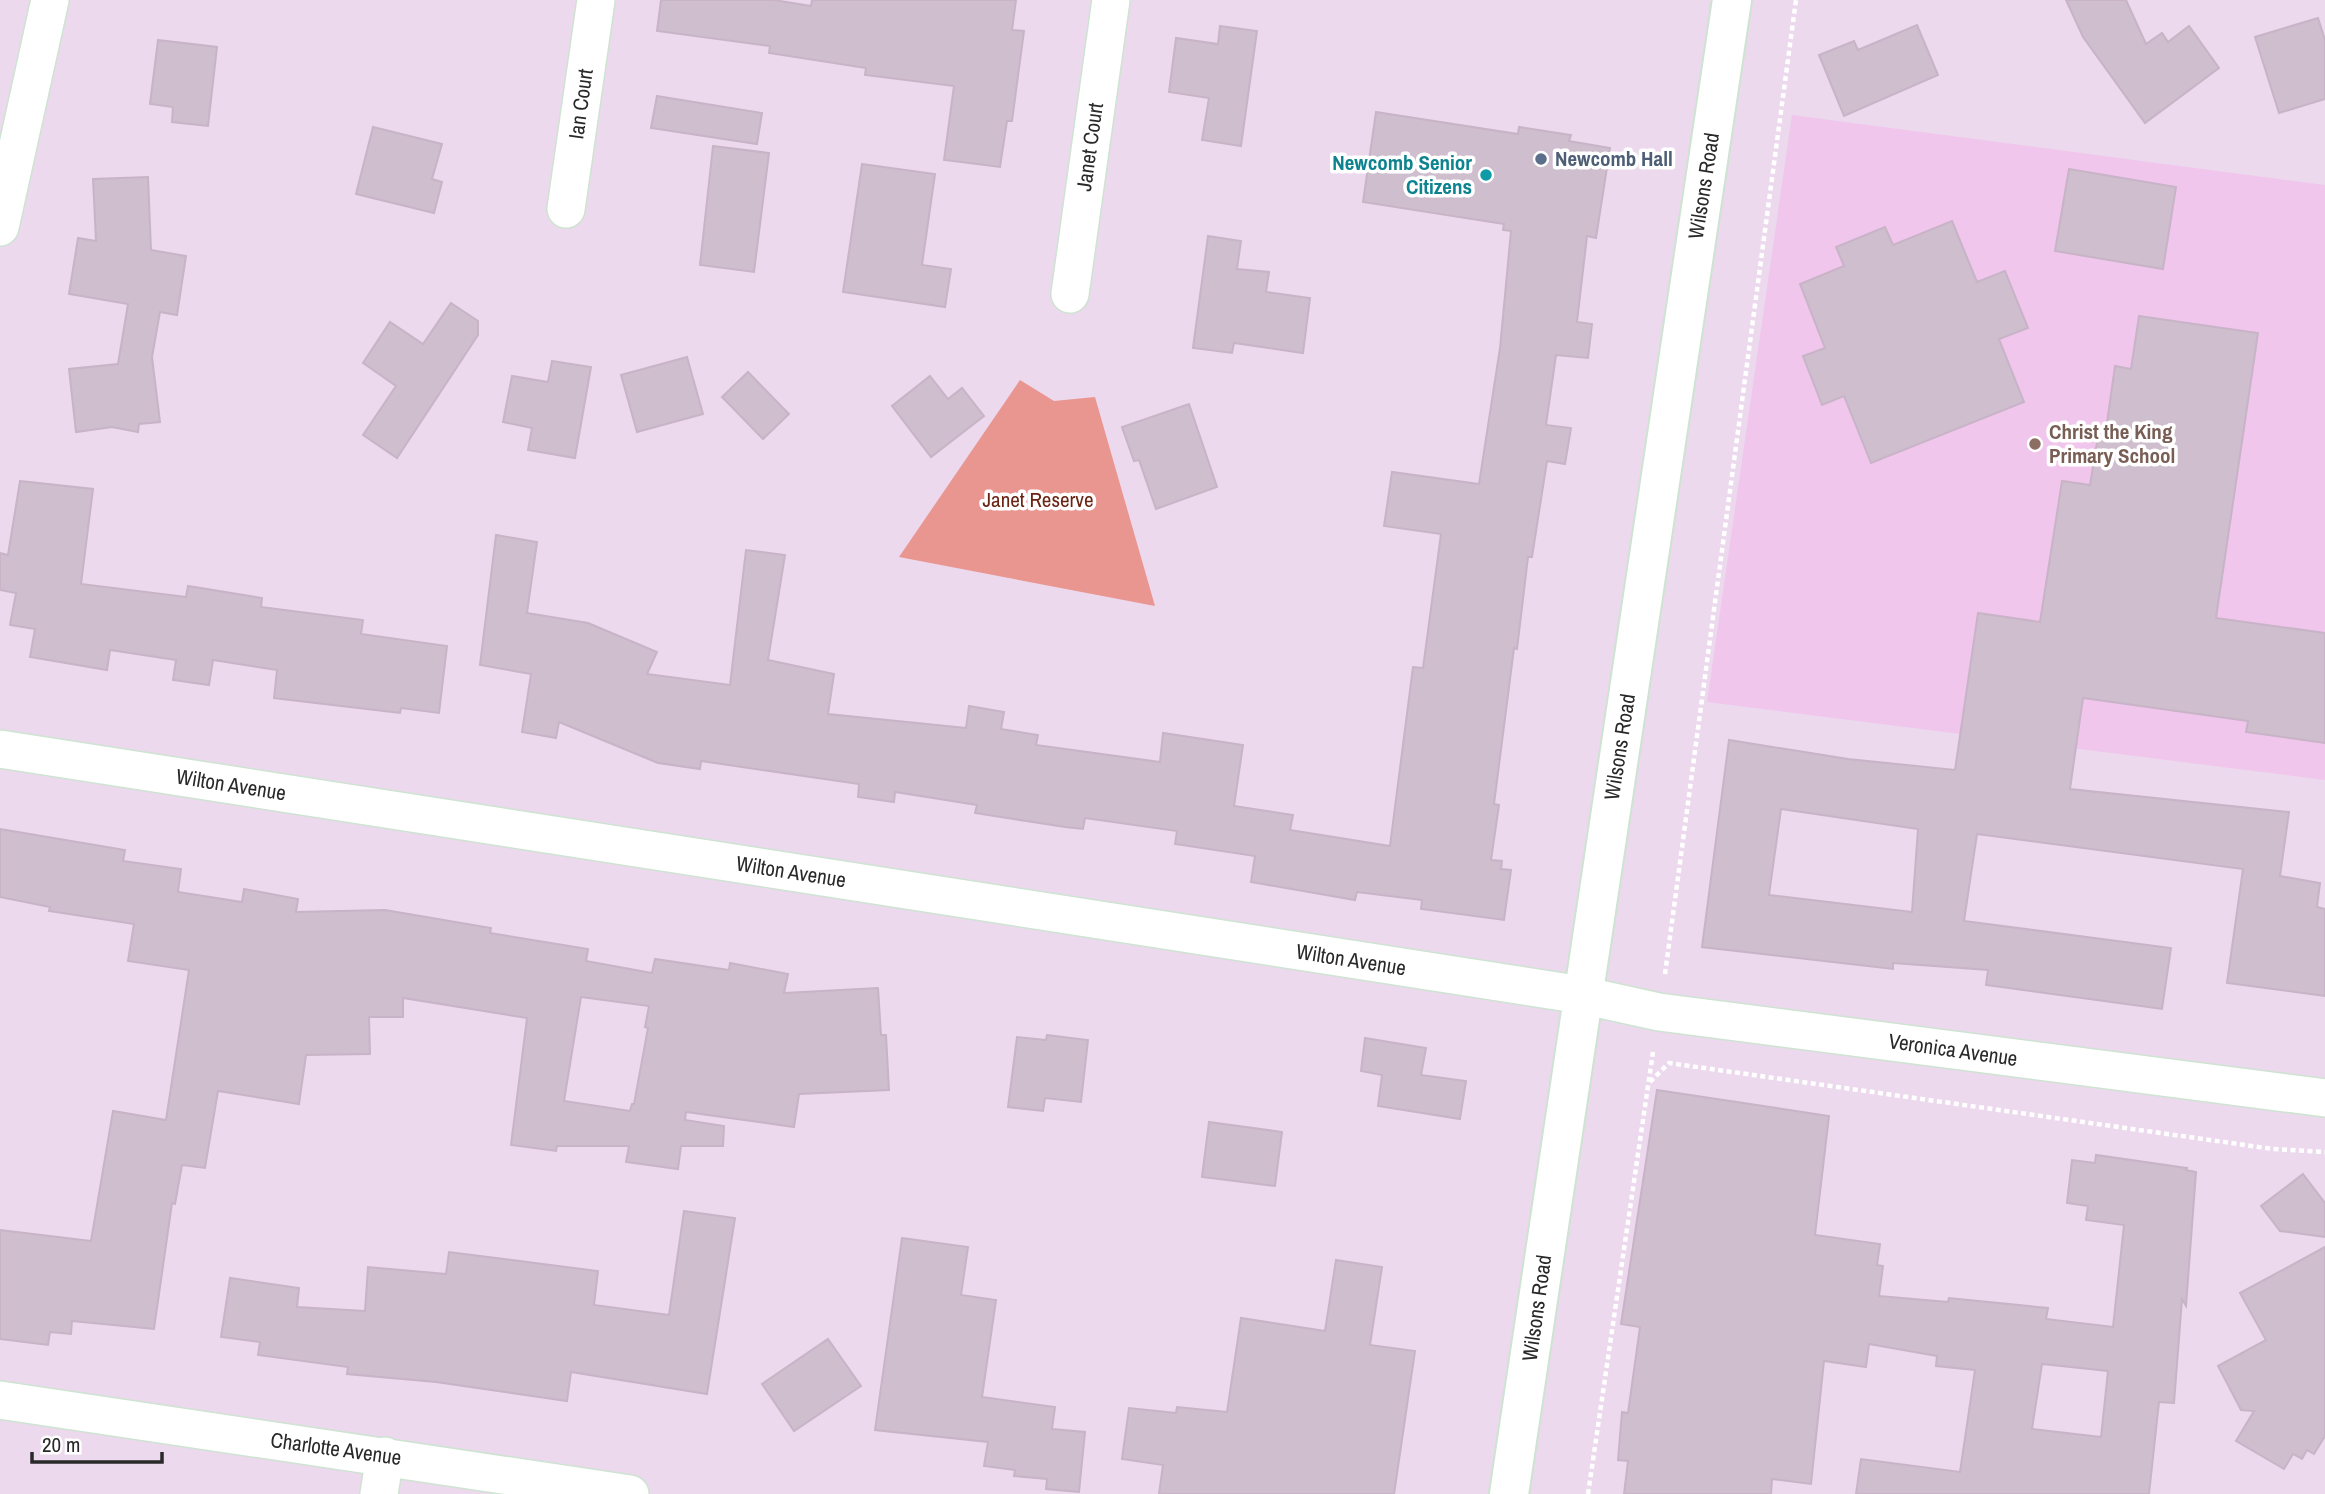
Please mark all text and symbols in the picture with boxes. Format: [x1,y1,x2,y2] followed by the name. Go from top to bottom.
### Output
[561,67,600,141] street label: Ian Court
[1069,101,1110,193] street label: Janet Court
[1681,131,1726,241] street label: Wilsons Road
[1555,144,1673,173] place label: Newcomb Hall
[1332,148,1472,201] place label: Newcomb Senior Citizens
[1533,151,1549,167] marker: Newcomb Hall
[1478,167,1494,183] marker: Newcomb Senior Citizens
[2049,417,2175,470] place label: Christ the King Primary School
[2027,436,2043,452] marker: Christ the King Primary School
[982,485,1094,514] park label: Janet Reserve
[1597,692,1642,802] street label: Wilsons Road
[174,762,288,807] street label: Wilton Avenue
[734,849,848,894] street label: Wilton Avenue
[1294,937,1408,982] street label: Wilton Avenue
[1887,1026,2019,1073] street label: Veronica Avenue
[1515,1253,1558,1363] street label: Wilsons Road
[32,1420,161,1464] scale bar
[269,1425,403,1472] street label: Charlotte Avenue
[42,1430,80,1459] text: 20 m

